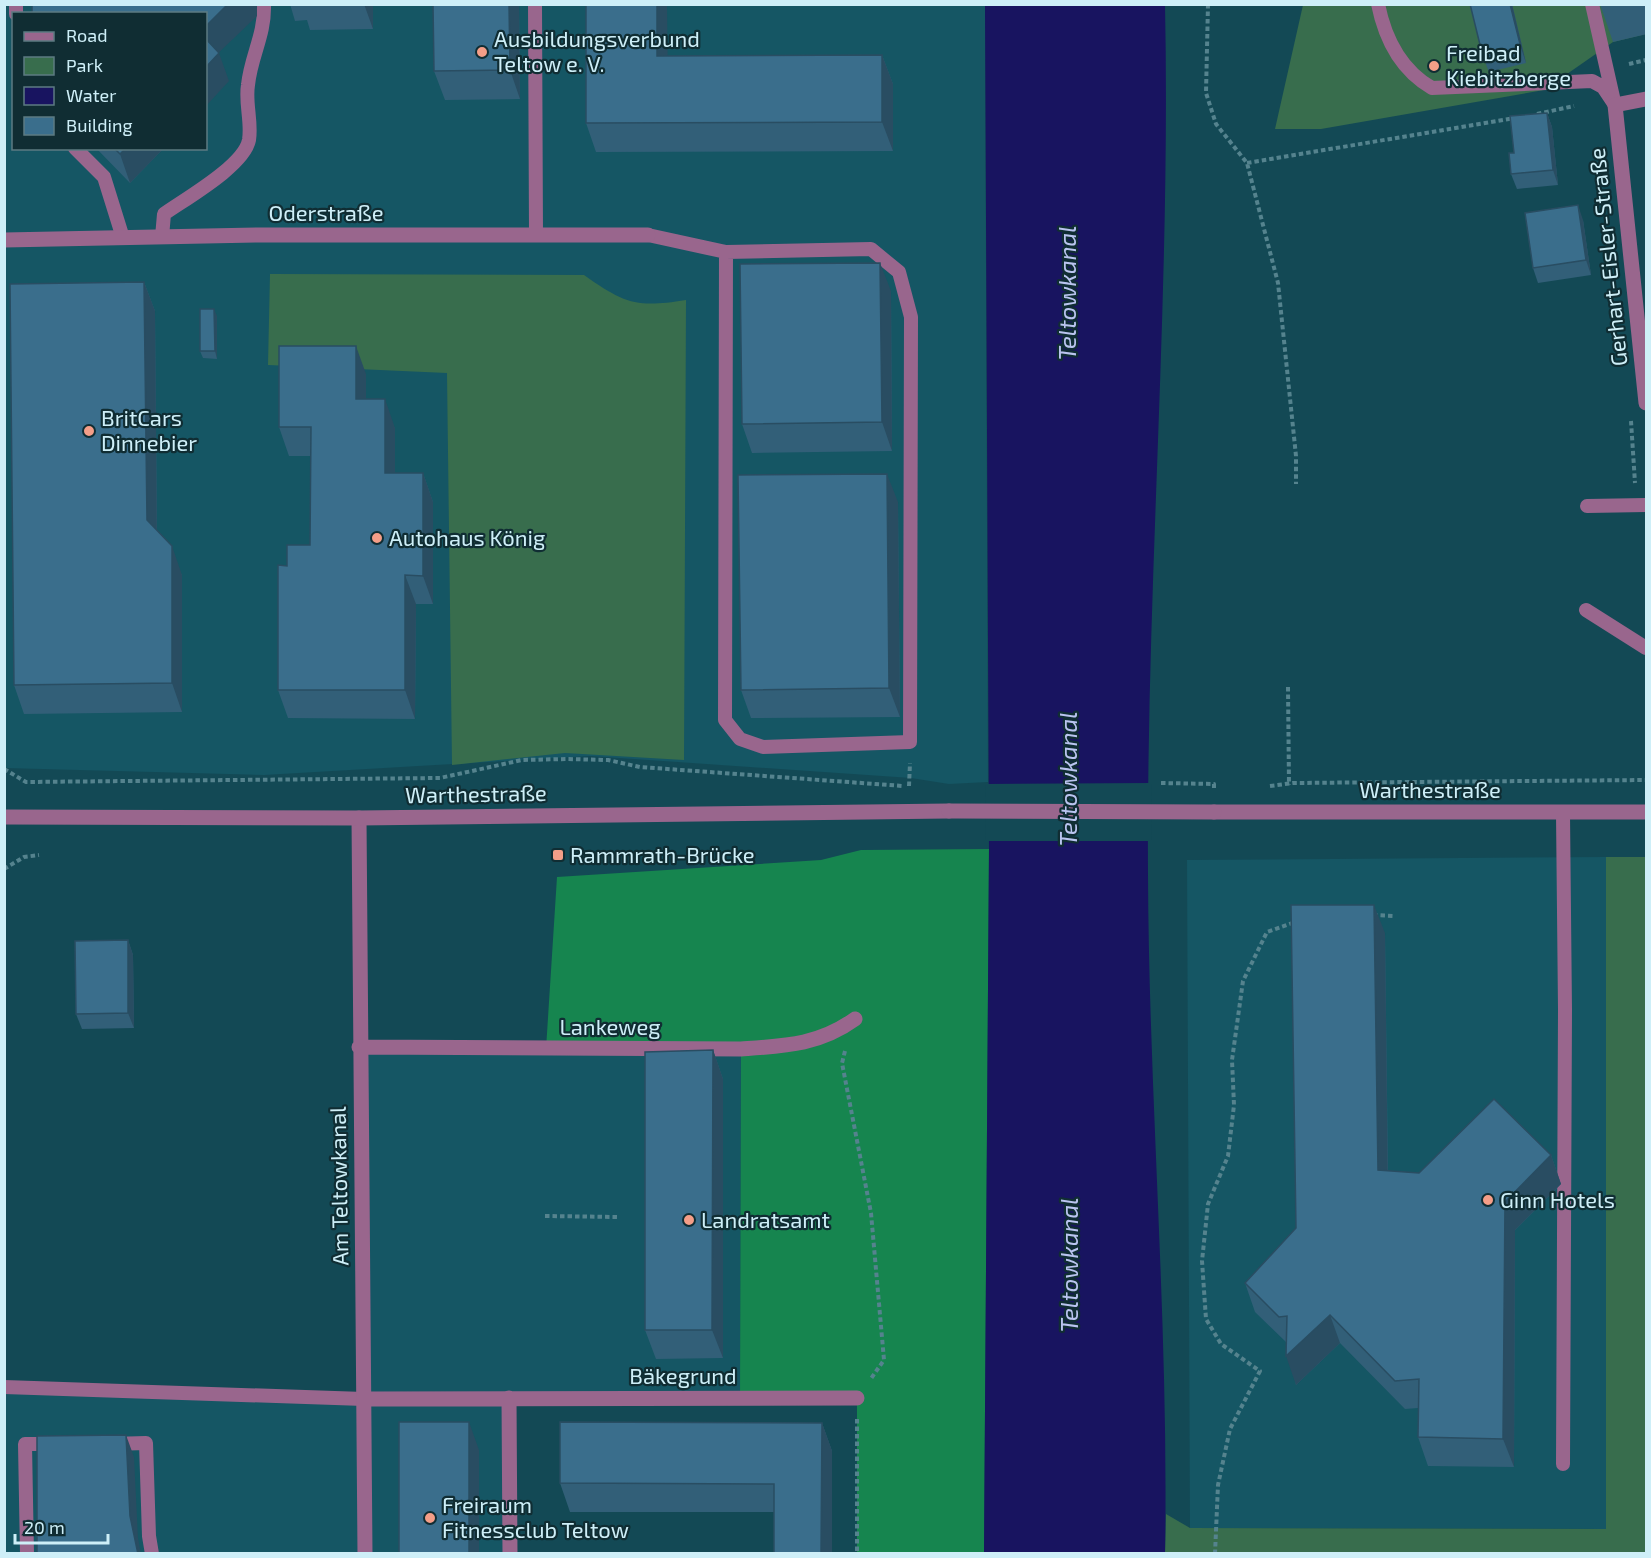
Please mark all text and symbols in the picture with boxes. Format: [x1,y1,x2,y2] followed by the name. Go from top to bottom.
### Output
[12,12,207,150] legend
[66,24,107,46] text: Road
[494,25,700,76] place label: Ausbildungsverbund Teltow e. V.
[1446,39,1571,90] place label: Freibad Kiebitzberge
[475,45,489,59] marker: Ausbildungsverbund Teltow e. V.
[66,54,103,76] text: Park
[1427,59,1441,73] marker: Freibad Kiebitzberge
[66,84,116,106] text: Water
[66,114,133,136] text: Building
[1583,147,1631,367] street label: Gerhart-Eisler-Straße
[268,199,384,225] street label: Oderstraße
[1052,226,1081,360] water label: Teltowkanal
[101,404,197,455] place label: BritCars Dinnebier
[82,424,96,438] marker: BritCars Dinnebier
[389,524,545,550] place label: Autohaus König
[370,531,384,545] marker: Autohaus König
[1053,712,1082,846] water label: Teltowkanal
[1359,776,1501,802] street label: Warthestraße
[405,779,547,807] street label: Warthestraße
[570,841,755,867] place label: Rammrath-Brücke
[551,848,565,862] marker: Rammrath-Brücke
[559,1013,661,1039] street label: Lankeweg
[324,1106,352,1266] street label: Am Teltowkanal
[1500,1186,1615,1212] place label: Ginn Hotels
[1481,1193,1495,1207] marker: Ginn Hotels
[1054,1198,1083,1332] water label: Teltowkanal
[701,1206,830,1232] place label: Landratsamt
[682,1213,696,1227] marker: Landratsamt
[629,1362,737,1388] street label: Bäkegrund
[442,1491,629,1542] place label: Freiraum Fitnessclub Teltow
[15,1507,108,1545] scale bar
[423,1511,437,1525] marker: Freiraum Fitnessclub Teltow
[24,1516,65,1538] text: 20 m

